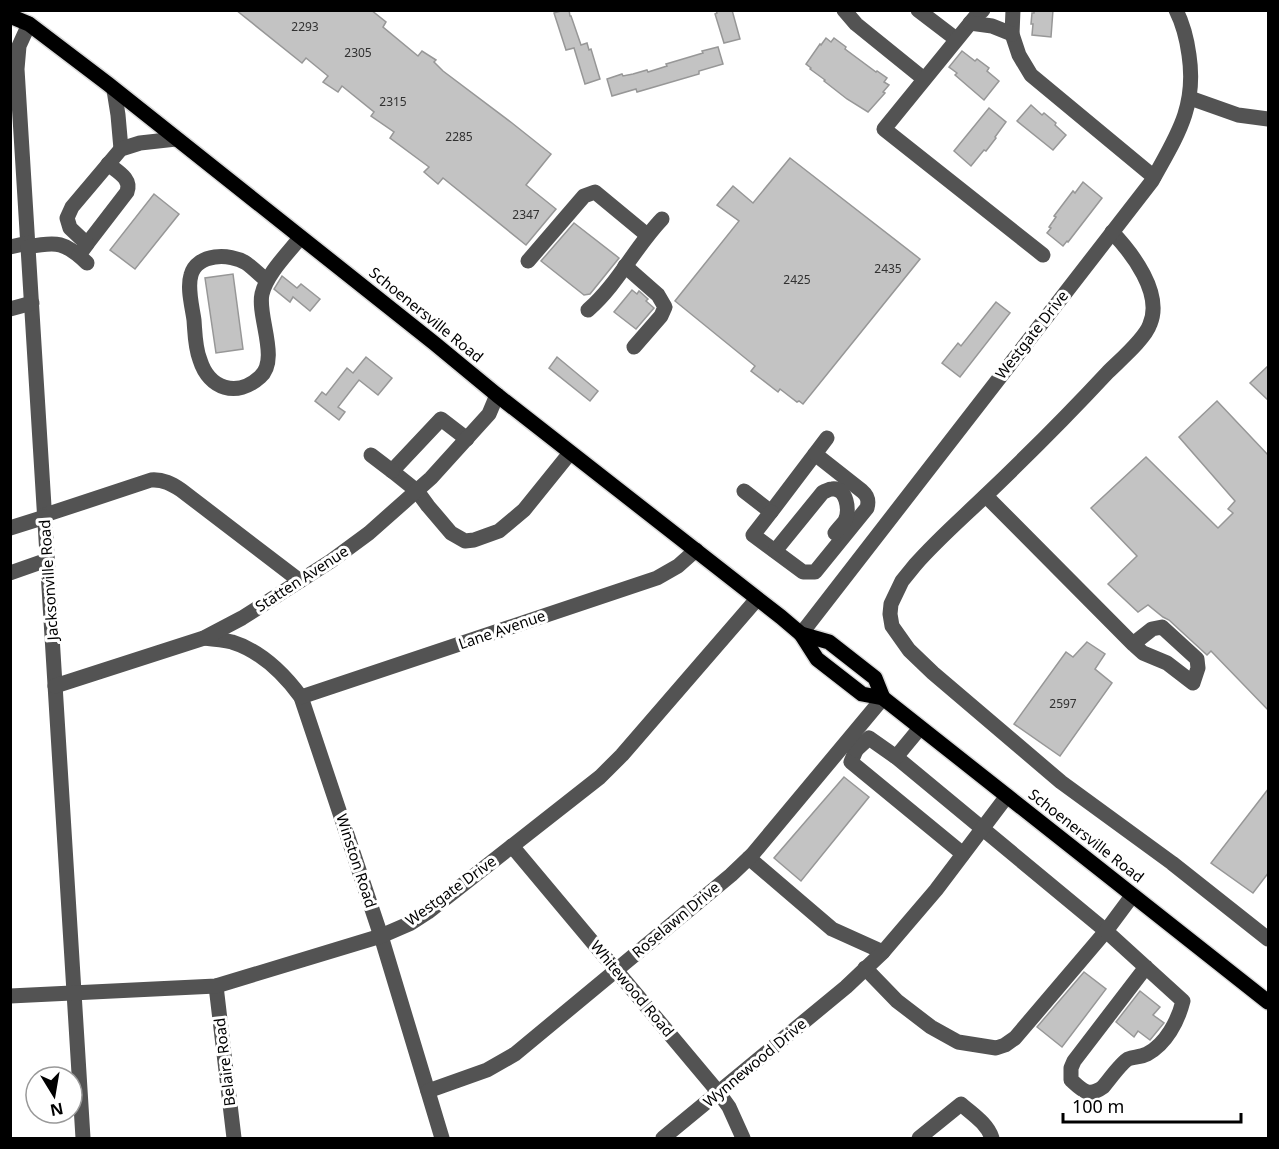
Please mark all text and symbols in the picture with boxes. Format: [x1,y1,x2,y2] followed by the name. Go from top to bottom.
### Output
[291,18,319,35] house number: 2293
[344,44,372,61] house number: 2305
[379,93,407,110] house number: 2315
[445,128,473,145] house number: 2285
[512,206,540,223] house number: 2347
[874,260,902,277] house number: 2435
[366,262,488,366] street label: Schoenersville Road
[783,271,811,288] house number: 2425
[990,286,1072,383] street label: Westgate Drive
[34,519,62,643] street label: Jacksonville Road
[251,541,352,616] street label: Statten Avenue
[456,605,548,653] street label: Lane Avenue
[1049,695,1077,712] house number: 2597
[1025,784,1148,886] street label: Schoenersville Road
[332,811,382,910] street label: Winston Road
[401,851,500,930] street label: Westgate Drive
[627,877,723,962] street label: Roselawn Drive
[587,936,679,1041] street label: Whitewood Road
[699,1013,810,1111] street label: Wynnewood Drive
[209,1017,239,1107] street label: Belaire Road
[24,1065,84,1125] north arrow
[1063,1086,1242,1124] scale bar
[1072,1094,1124,1118] text: 100 m
[48,1098,65,1122] text: N

